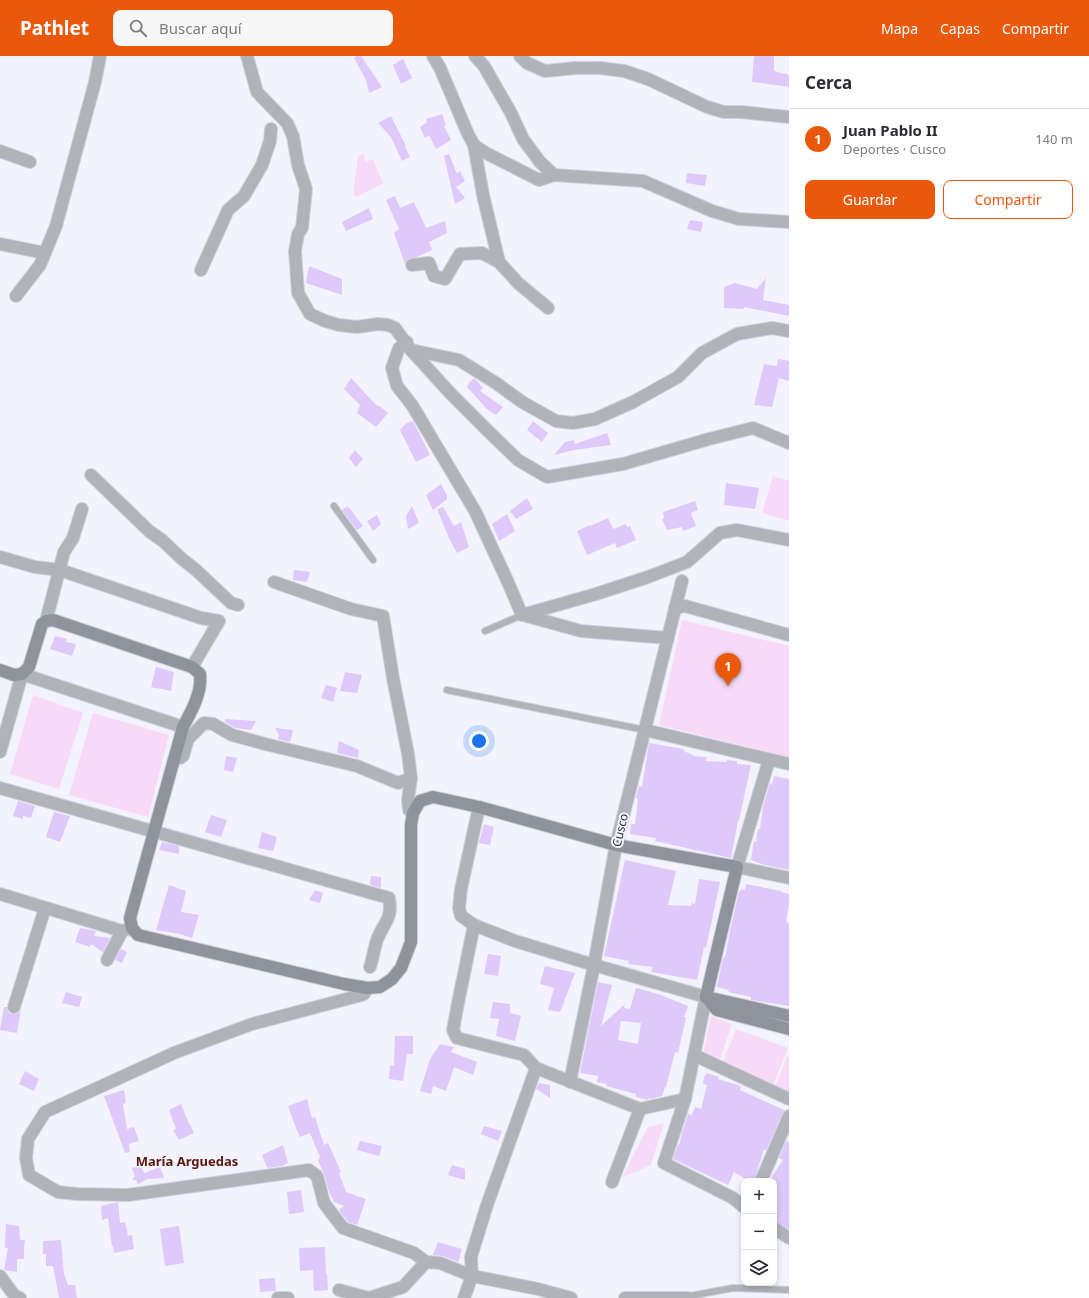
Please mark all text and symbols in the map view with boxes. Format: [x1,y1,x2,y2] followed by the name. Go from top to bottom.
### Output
[113,10,393,46] search box
[20,15,89,41] text: Pathlet
[127,17,149,39] icon: search
[159,18,242,38] text: Buscar aquí
[881,19,918,38] text: Mapa
[940,19,980,38] text: Capas
[1002,19,1069,38] text: Compartir
[805,71,852,94] text: Cerca
[843,120,938,140] text: Juan Pablo II
[814,130,822,148] text: 1
[1035,130,1073,148] text: 140 m
[843,140,946,158] text: Deportes · Cusco
[805,180,935,219] button: Guardar
[943,180,1073,219] button: Compartir
[715,653,741,686] pin: 1
[469,731,489,751] your location
[608,812,632,848] street label: Cusco
[136,1152,238,1170] district label: María Arguedas
[741,1178,777,1286] map controls
[741,1178,777,1214] button: +
[741,1214,777,1250] button: −
[741,1250,777,1286] button: layers

